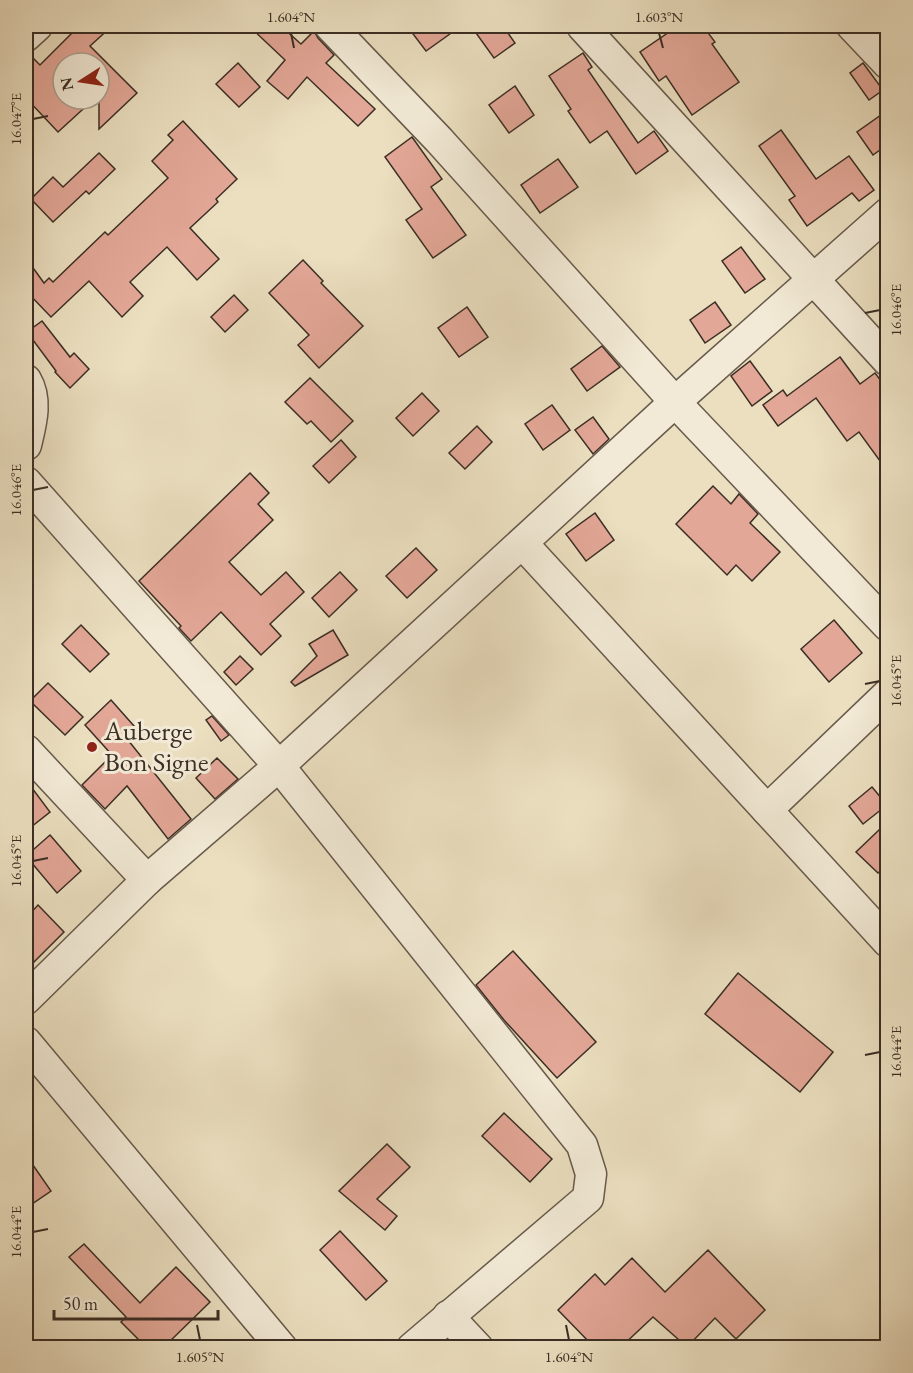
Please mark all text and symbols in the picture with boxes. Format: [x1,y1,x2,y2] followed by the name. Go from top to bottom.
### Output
[267,7,315,26] text: 1.604°N
[635,7,683,26] text: 1.603°N
[51,51,111,111] north arrow
[55,75,78,93] text: N
[6,92,25,145] text: 16.047°E
[886,283,905,336] text: 16.046°E
[6,463,25,516] text: 16.046°E
[886,654,905,707] text: 16.045°E
[103,713,209,779] place label: Auberge Bon Signe
[85,740,99,754] marker: Auberge Bon Signe
[6,834,25,887] text: 16.045°E
[886,1025,905,1078] text: 16.044°E
[6,1205,25,1258] text: 16.044°E
[54,1283,218,1321] scale bar
[63,1292,98,1315] text: 50 m
[176,1347,224,1366] text: 1.605°N
[545,1347,593,1366] text: 1.604°N

